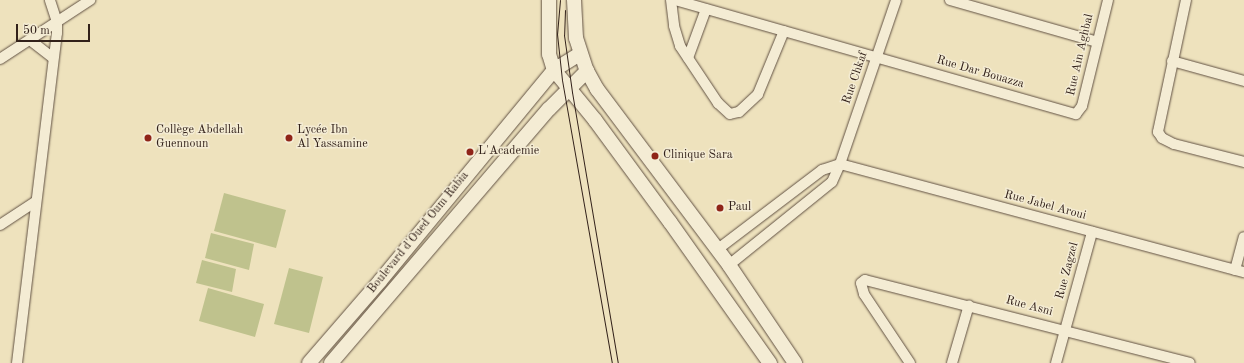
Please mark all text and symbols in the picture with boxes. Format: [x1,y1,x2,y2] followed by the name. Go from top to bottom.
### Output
[1065,13,1097,97] street label: Rue Ain Aghbal
[18,16,92,42] scale bar
[23,25,50,37] text: 50 m
[840,50,872,106] street label: Rue Chkaf
[935,54,1025,92] street label: Rue Dar Bouazza
[156,124,243,152] place label: Collège Abdellah Guennoun
[297,124,368,152] place label: Lycée Ibn Al Yassamine
[143,133,153,143] marker: Collège Abdellah Guennoun
[284,133,294,143] marker: Lycée Ibn Al Yassamine
[478,145,539,159] place label: L'Academie
[465,147,475,157] marker: L'Academie
[663,149,733,163] place label: Clinique Sara
[650,151,660,161] marker: Clinique Sara
[365,169,473,297] street label: Boulevard d'Oued Oum Rabia
[1002,188,1088,224] street label: Rue Jabel Aroui
[728,201,751,215] place label: Paul
[715,203,725,213] marker: Paul
[1054,241,1082,301] street label: Rue Zagzel
[1004,294,1054,320] street label: Rue Asni

